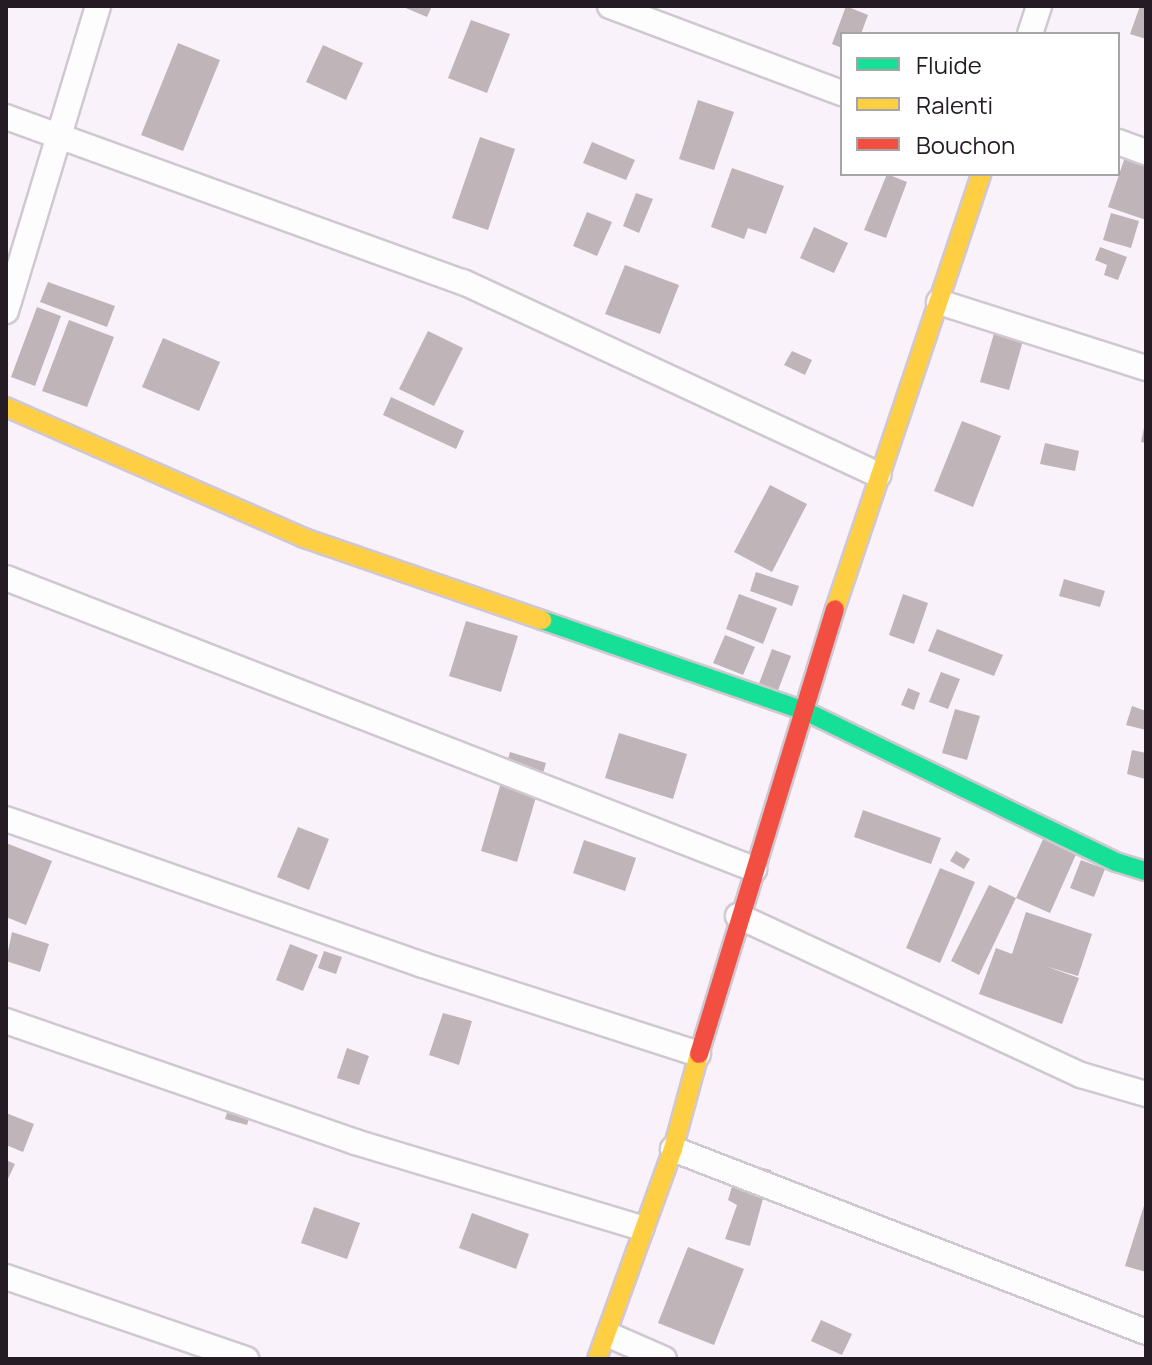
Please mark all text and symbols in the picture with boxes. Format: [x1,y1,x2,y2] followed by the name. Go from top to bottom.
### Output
[840,32,1120,176] legend
[916,48,982,81] text: Fluide
[916,88,993,121] text: Ralenti
[916,128,1015,161] text: Bouchon

